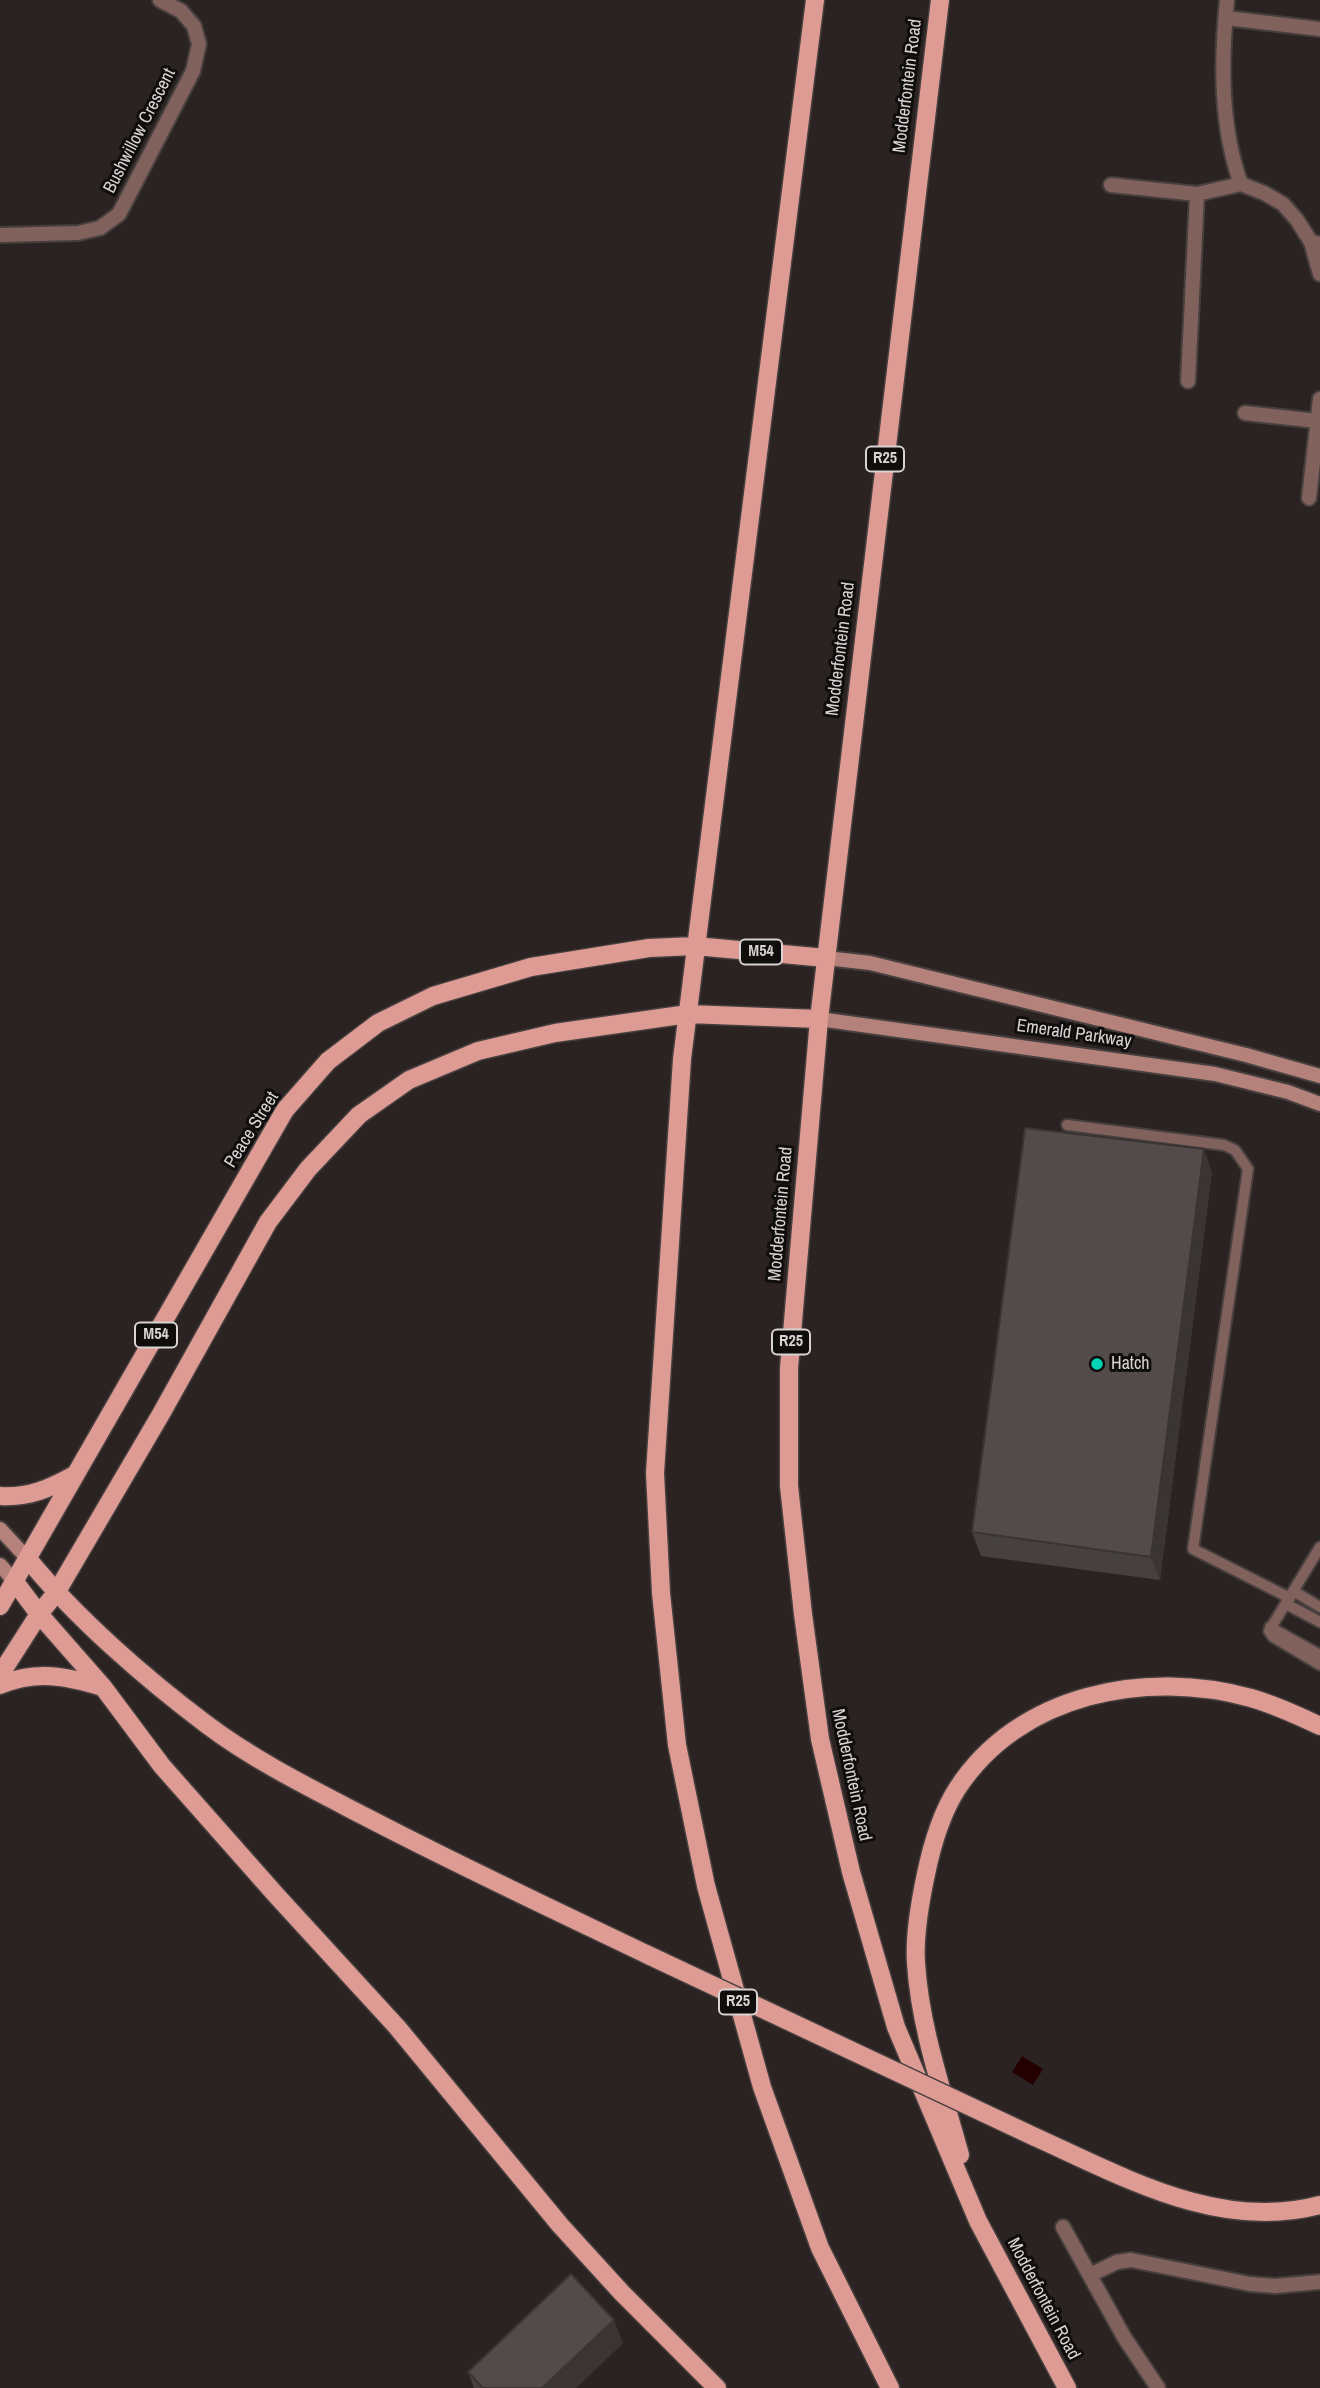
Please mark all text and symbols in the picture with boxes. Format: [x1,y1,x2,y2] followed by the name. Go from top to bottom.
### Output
[889,18,927,154] street label: Modderfontein Road
[99,65,181,197] street label: Bushwillow Crescent
[866,446,904,472] road number: R25
[822,581,860,717] street label: Modderfontein Road
[740,940,782,964] road number: M54
[1015,1015,1133,1053] street label: Emerald Parkway
[220,1088,284,1172] street label: Peace Street
[764,1146,798,1282] street label: Modderfontein Road
[135,1322,177,1348] road number: M54
[772,1330,810,1354] road number: R25
[1111,1353,1150,1375] place label: Hatch
[1089,1356,1105,1372] marker: Hatch
[826,1707,876,1843] street label: Modderfontein Road
[719,1990,757,2014] road number: R25
[1002,2235,1084,2363] street label: Modderfontein Road

